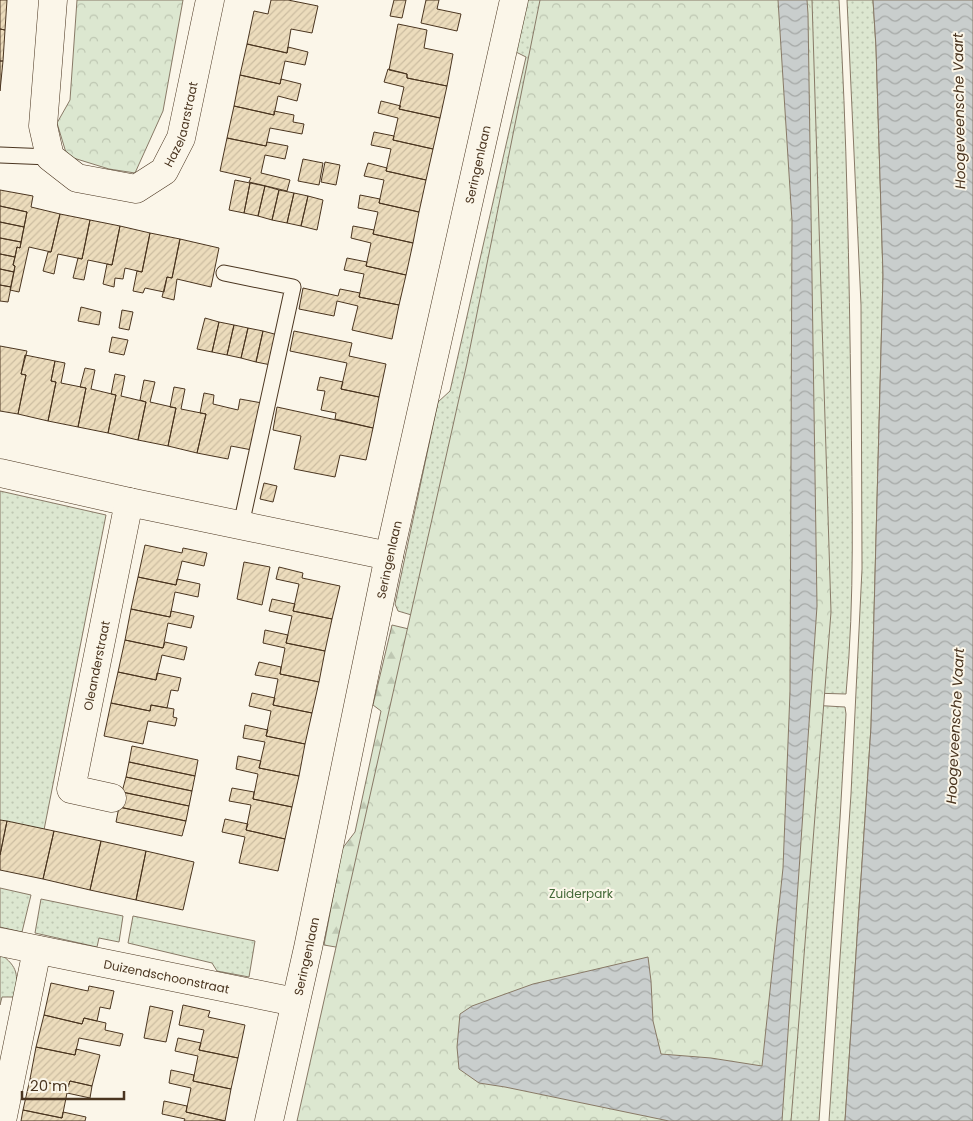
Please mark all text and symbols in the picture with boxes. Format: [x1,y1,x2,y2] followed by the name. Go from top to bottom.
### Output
[948,32,970,189] water label: Hoogeveensche Vaart
[159,80,201,170] street label: Hazelaarstraat
[460,124,494,205] street label: Seringenlaan
[372,519,405,600] street label: Seringenlaan
[79,619,113,712] street label: Oleanderstraat
[941,647,969,805] water label: Hoogeveensche Vaart
[549,885,614,902] park label: Zuiderpark
[289,915,323,997] street label: Seringenlaan
[102,955,231,997] street label: Duizendschoonstraat
[22,1068,125,1100] scale bar
[30,1075,68,1096] text: 20 m

